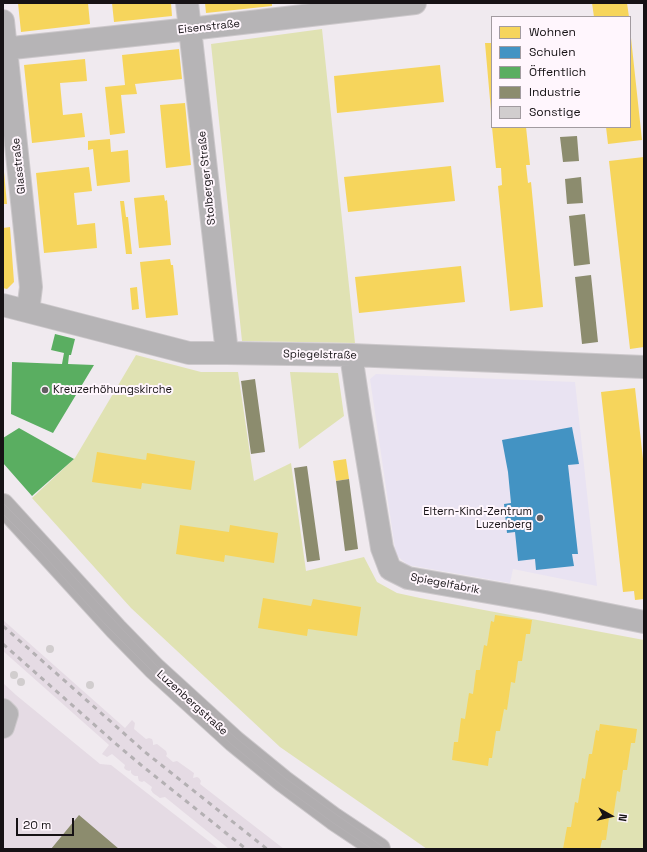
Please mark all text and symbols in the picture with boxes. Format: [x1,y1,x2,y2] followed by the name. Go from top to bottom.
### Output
[491,16,631,128] legend
[177,17,241,37] street label: Eisenstraße
[529,24,576,40] text: Wohnen
[529,44,576,60] text: Schulen
[529,64,586,80] text: Öffentlich
[529,84,581,100] text: Industrie
[529,104,581,120] text: Sonstige
[195,130,219,226] street label: Stolberger Straße
[9,137,29,195] street label: Glasstraße
[283,348,357,362] street label: Spiegelstraße
[53,383,172,397] place label: Kreuzerhöhungskirche
[40,385,50,395] marker: Kreuzerhöhungskirche
[423,505,532,531] place label: Eltern-Kind-Zentrum Luzenberg
[535,513,545,523] marker: Eltern-Kind-Zentrum Luzenberg
[409,571,481,597] street label: Spiegelfabrik
[154,668,230,738] street label: Luzenbergstraße
[591,796,631,836] north arrow
[18,810,76,836] scale bar
[615,813,630,822] text: N
[23,817,51,833] text: 20 m

